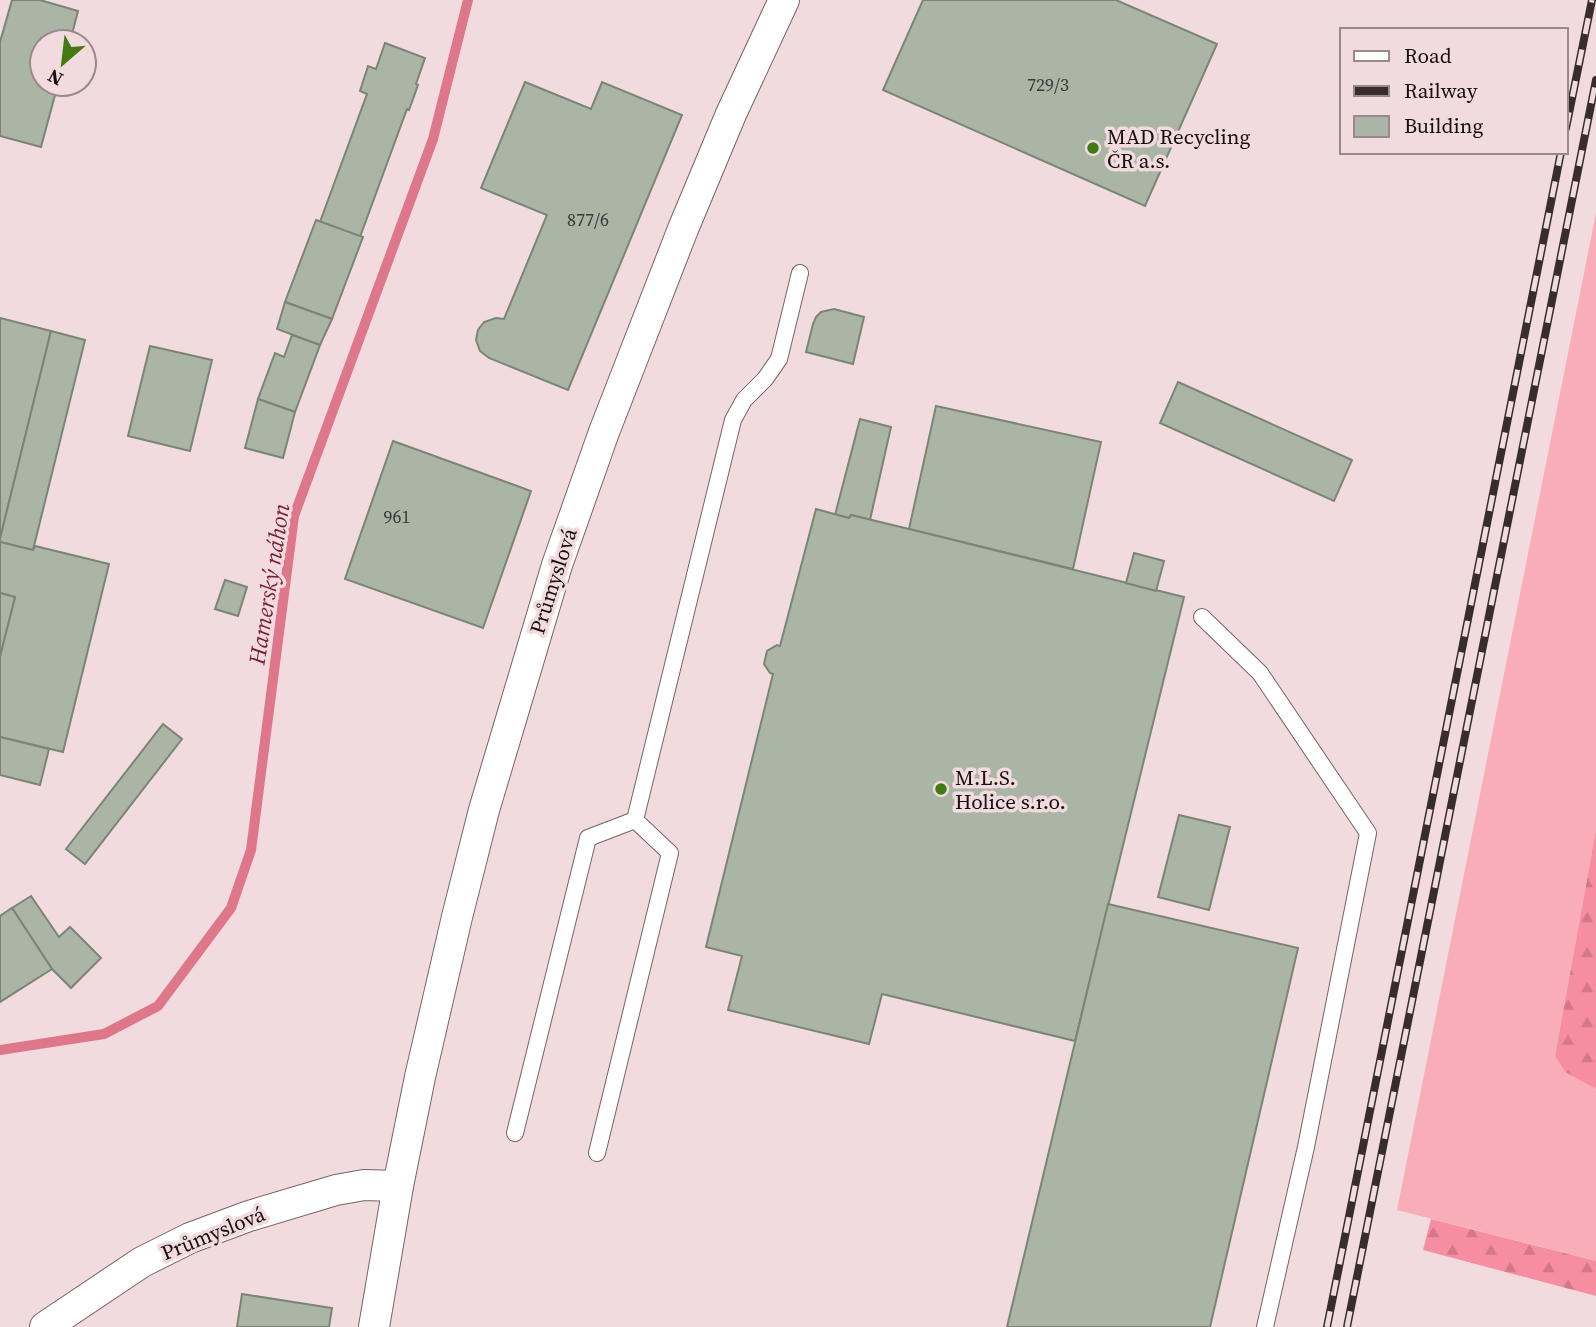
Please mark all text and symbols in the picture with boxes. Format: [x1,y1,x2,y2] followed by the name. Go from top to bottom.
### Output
[28,28,98,98] north arrow
[1340,28,1568,154] legend
[1404,41,1452,70] text: Road
[43,63,67,93] text: N
[1027,72,1069,97] house number: 729/3
[1404,76,1478,105] text: Railway
[1404,111,1483,140] text: Building
[1107,122,1250,175] place label: MAD Recycling ČR a.s.
[1085,140,1101,156] marker: MAD Recycling ČR a.s.
[567,207,609,232] house number: 877/6
[240,501,298,668] water label: Hamerský náhon
[384,504,411,529] house number: 961
[522,524,584,638] street label: Průmyslová
[955,763,1066,816] place label: M.L.S. Holice s.r.o.
[933,781,949,797] marker: M.L.S. Holice s.r.o.
[157,1199,270,1267] street label: Průmyslová

